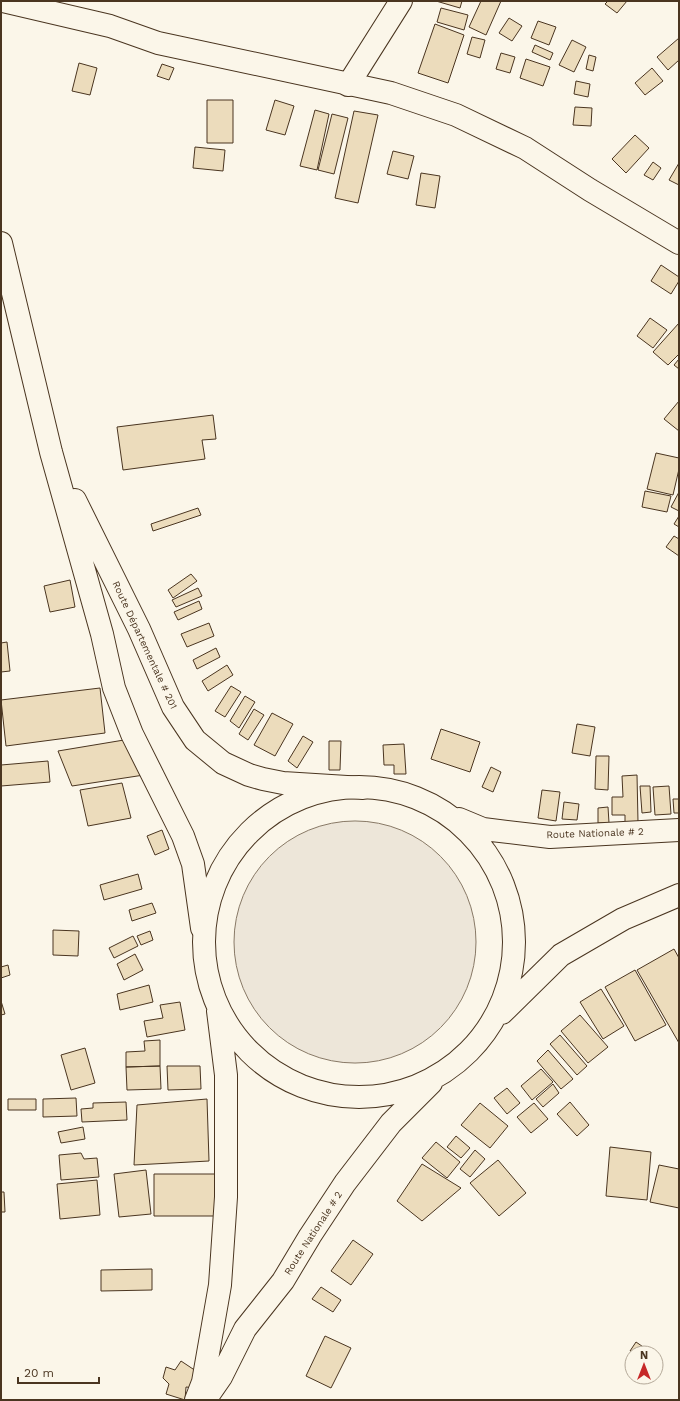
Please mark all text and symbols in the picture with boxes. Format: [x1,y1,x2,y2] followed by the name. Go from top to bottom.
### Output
[110,579,180,711] street label: Route Départementale # 201
[546,826,644,840] street label: Route Nationale # 2
[282,1189,344,1277] street label: Route Nationale # 2
[624,1345,664,1385] north arrow
[640,1349,648,1362] text: N
[18,1359,99,1385] scale bar
[24,1366,54,1380] text: 20 m

